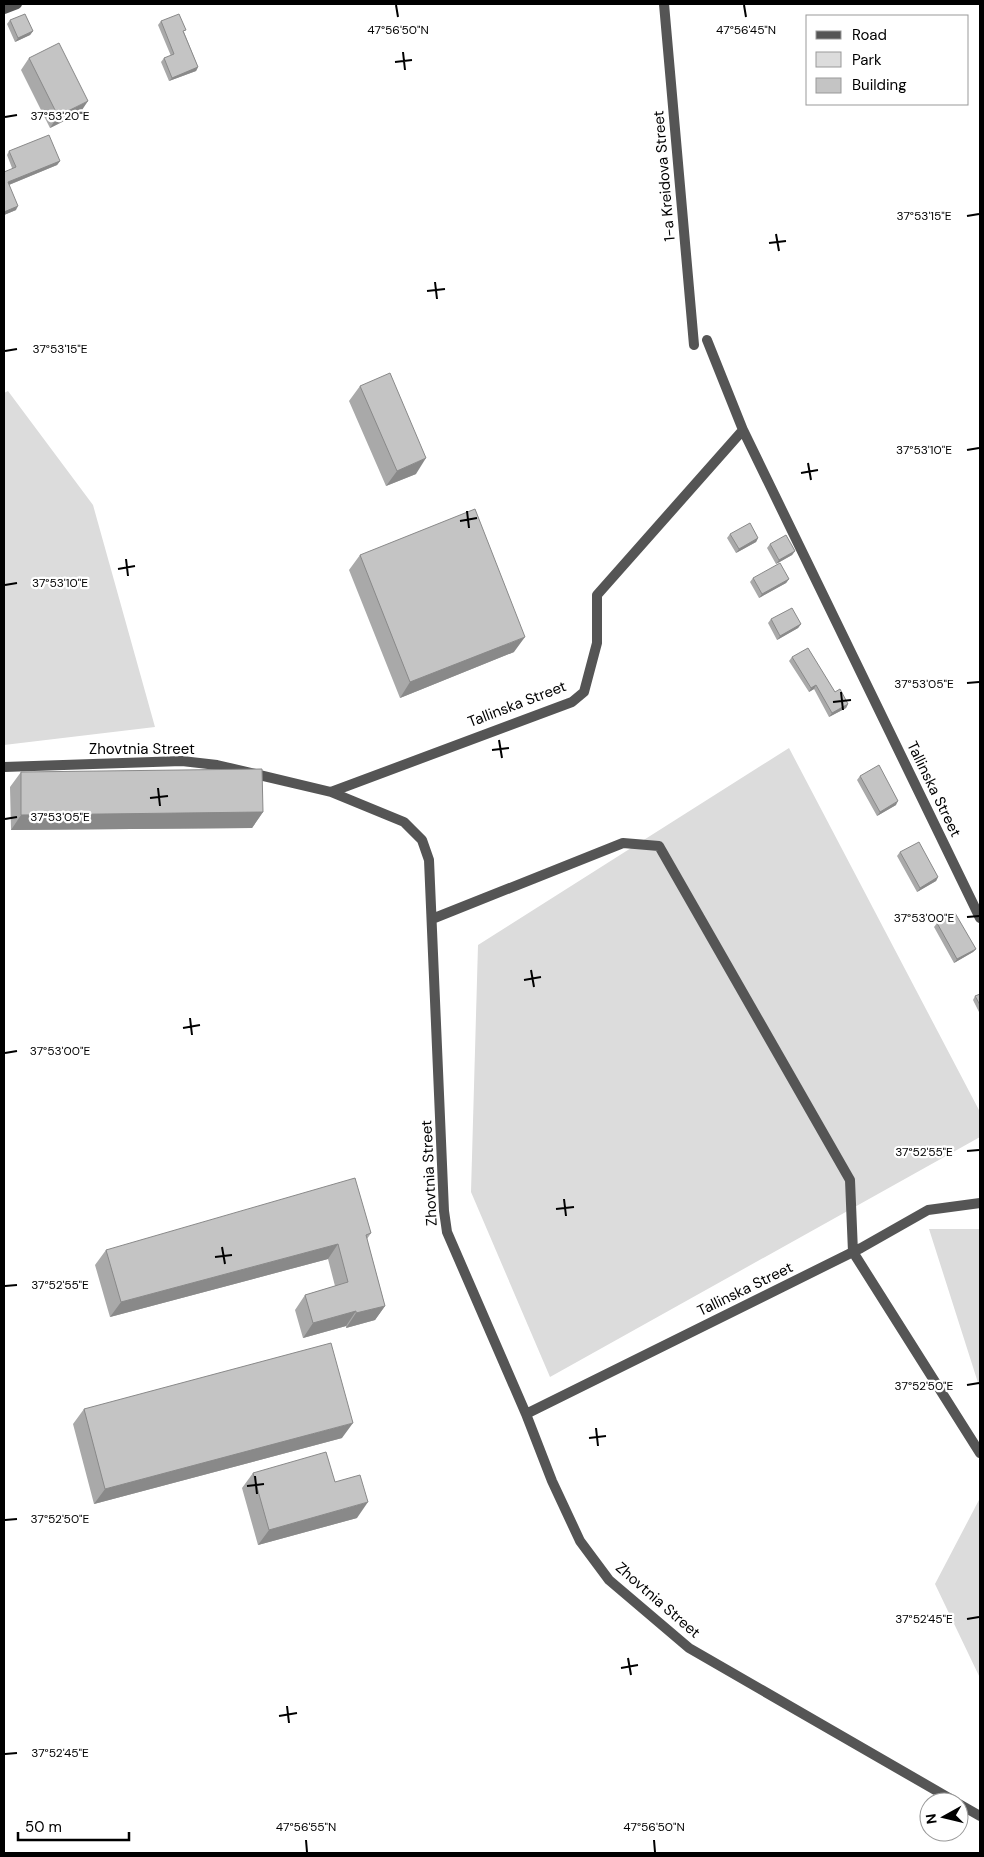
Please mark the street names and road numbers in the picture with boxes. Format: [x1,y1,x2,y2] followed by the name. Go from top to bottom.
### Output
[648,110,680,242] street label: 1-a Kreidova Street
[465,676,569,732] street label: Tallinska Street
[902,738,966,840] street label: Tallinska Street
[89,739,195,759] street label: Zhovtnia Street
[416,1119,442,1226] street label: Zhovtnia Street
[694,1257,796,1321] street label: Tallinska Street
[611,1558,705,1642] street label: Zhovtnia Street

